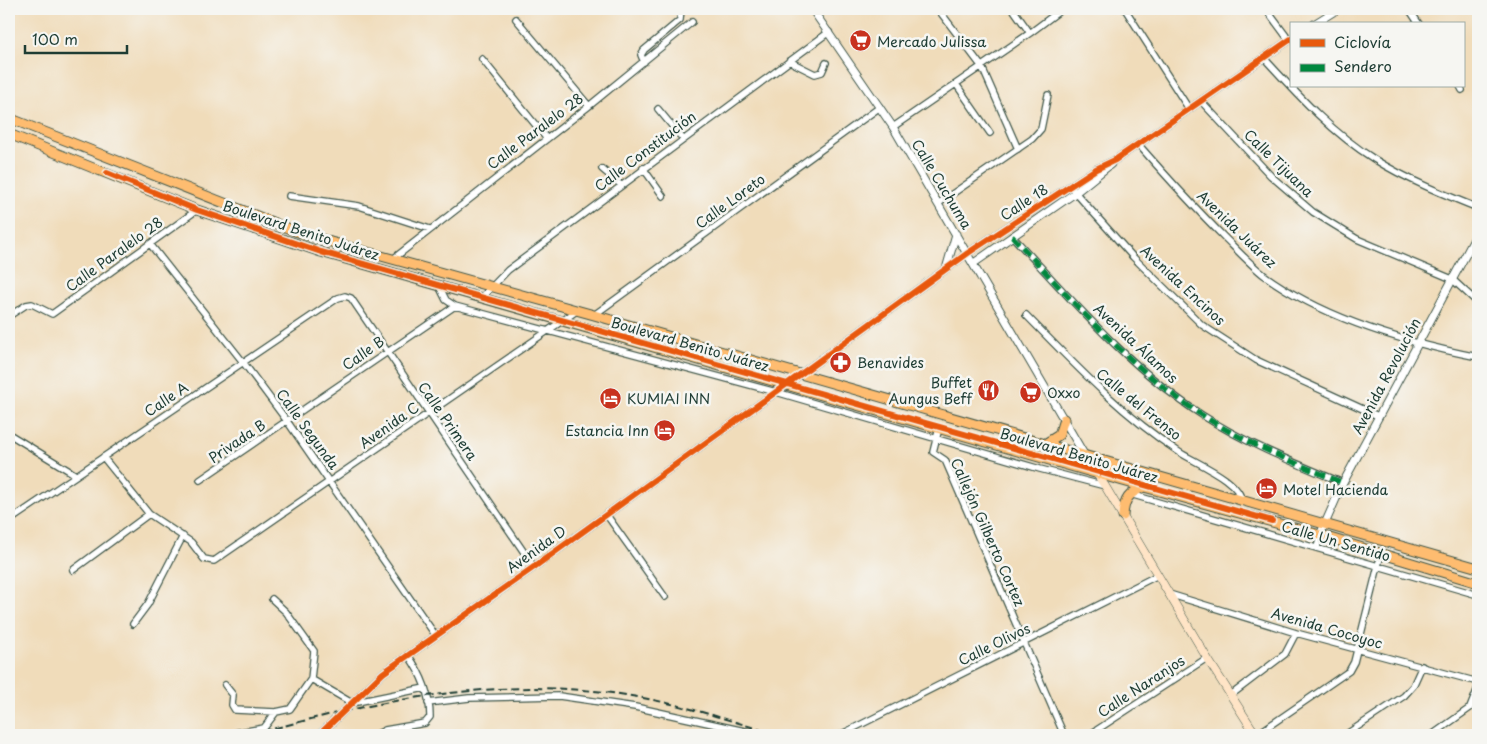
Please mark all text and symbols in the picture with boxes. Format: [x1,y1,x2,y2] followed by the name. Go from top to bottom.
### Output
[25,22,128,54] scale bar
[1290,22,1464,88] legend
[32,27,78,50] text: 100 m
[849,29,873,53] supermarket icon: Mercado Julissa
[1334,30,1392,53] text: Ciclovía
[877,31,987,52] place label: Mercado Julissa
[1334,54,1392,77] text: Sendero
[482,88,588,174] street label: Calle Paralelo 28
[590,106,700,196] street label: Calle Constitución
[1239,124,1319,202] street label: Calle Tijuana
[907,135,977,233] street label: Calle Cuchuma
[691,168,769,233] street label: Calle Loreto
[996,179,1052,225] street label: Calle 18
[1192,185,1282,273] street label: Avenida Juárez
[220,195,382,265] street label: Boulevard Benito Juárez
[61,212,167,296] street label: Calle Paralelo 28
[1136,240,1230,330] street label: Avenida Encinos
[1089,298,1183,388] street label: Avenida Álamos
[609,311,772,377] street label: Boulevard Benito Juárez
[1346,314,1426,438] street label: Avenida Revolución
[338,331,388,375] street label: Calle B
[829,350,853,374] pharmacy icon: Benavides
[857,352,924,373] place label: Benavides
[1092,363,1186,445] street label: Calle del Frenso
[888,372,973,409] place label: Buffet Aungus Beff
[140,377,192,421] street label: Calle A
[413,377,483,465] street label: Calle Primera
[976,378,1000,402] restaurant icon: Buffet Aungus Beff
[1019,380,1043,404] supermarket icon: Oxxo
[1047,382,1080,403] place label: Oxxo
[272,384,345,474] street label: Calle Segunda
[599,386,623,410] hotel icon: KUMIAI INN
[627,388,710,409] place label: KUMIAI INN
[355,397,423,453] street label: Avenida C
[204,414,270,468] street label: Privada B
[653,418,677,442] hotel icon: Estancia Inn
[565,420,649,441] place label: Estancia Inn
[998,422,1161,488] street label: Boulevard Benito Juárez
[946,454,1030,610] street label: Callejón Gilberto Cortez
[1255,477,1279,501] hotel icon: Motel Hacienda
[1283,479,1389,500] place label: Motel Hacienda
[1279,515,1393,567] street label: Calle Un Sentido
[502,520,570,578] street label: Avenida D
[1269,602,1385,654] street label: Avenida Cocoyoc
[954,617,1034,671] street label: Calle Olivos
[1093,650,1189,722] street label: Calle Naranjos

